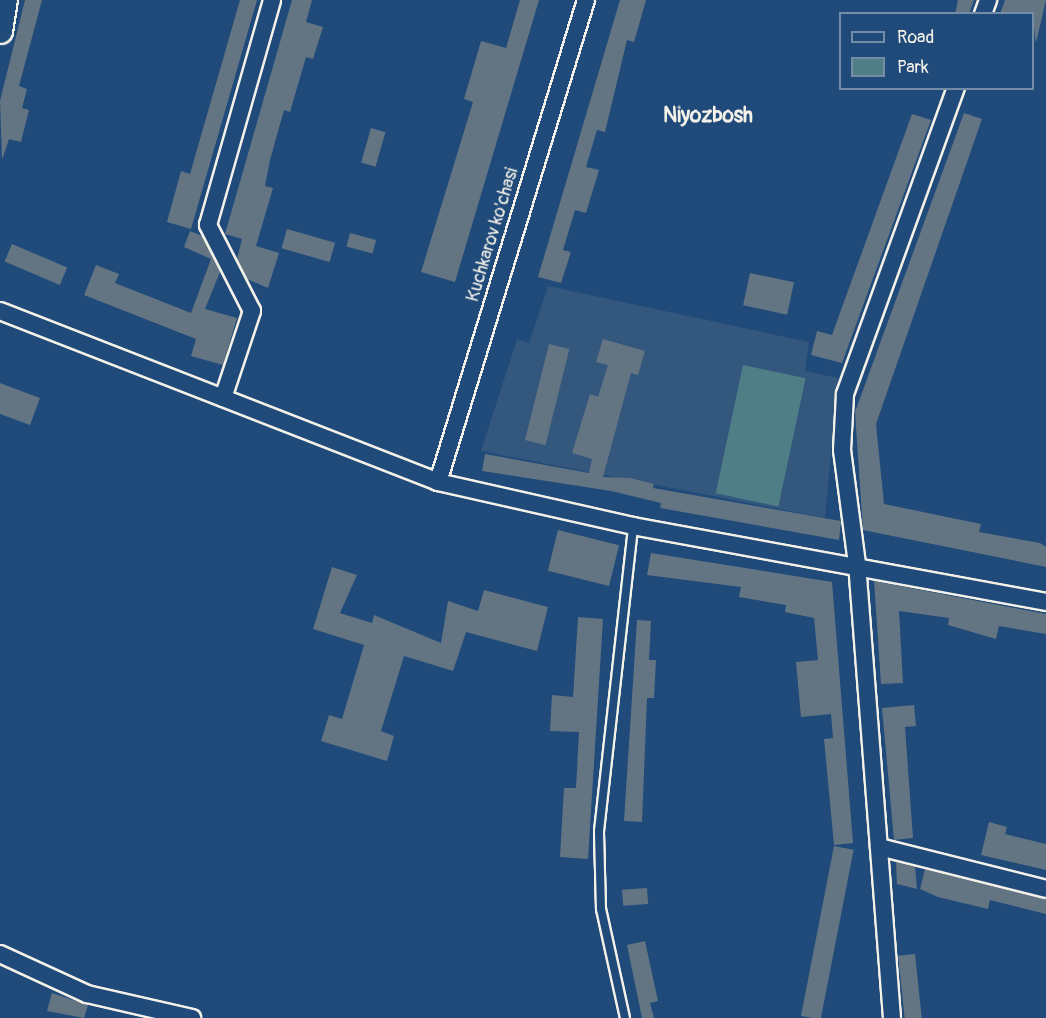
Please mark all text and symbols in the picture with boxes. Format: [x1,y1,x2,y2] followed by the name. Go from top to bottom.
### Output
[839,12,1034,90] legend
[897,26,934,49] text: Road
[897,56,929,79] text: Park
[663,103,753,129] district label: Niyozbosh
[462,165,524,305] street label: Kuchkarov ko'chasi

